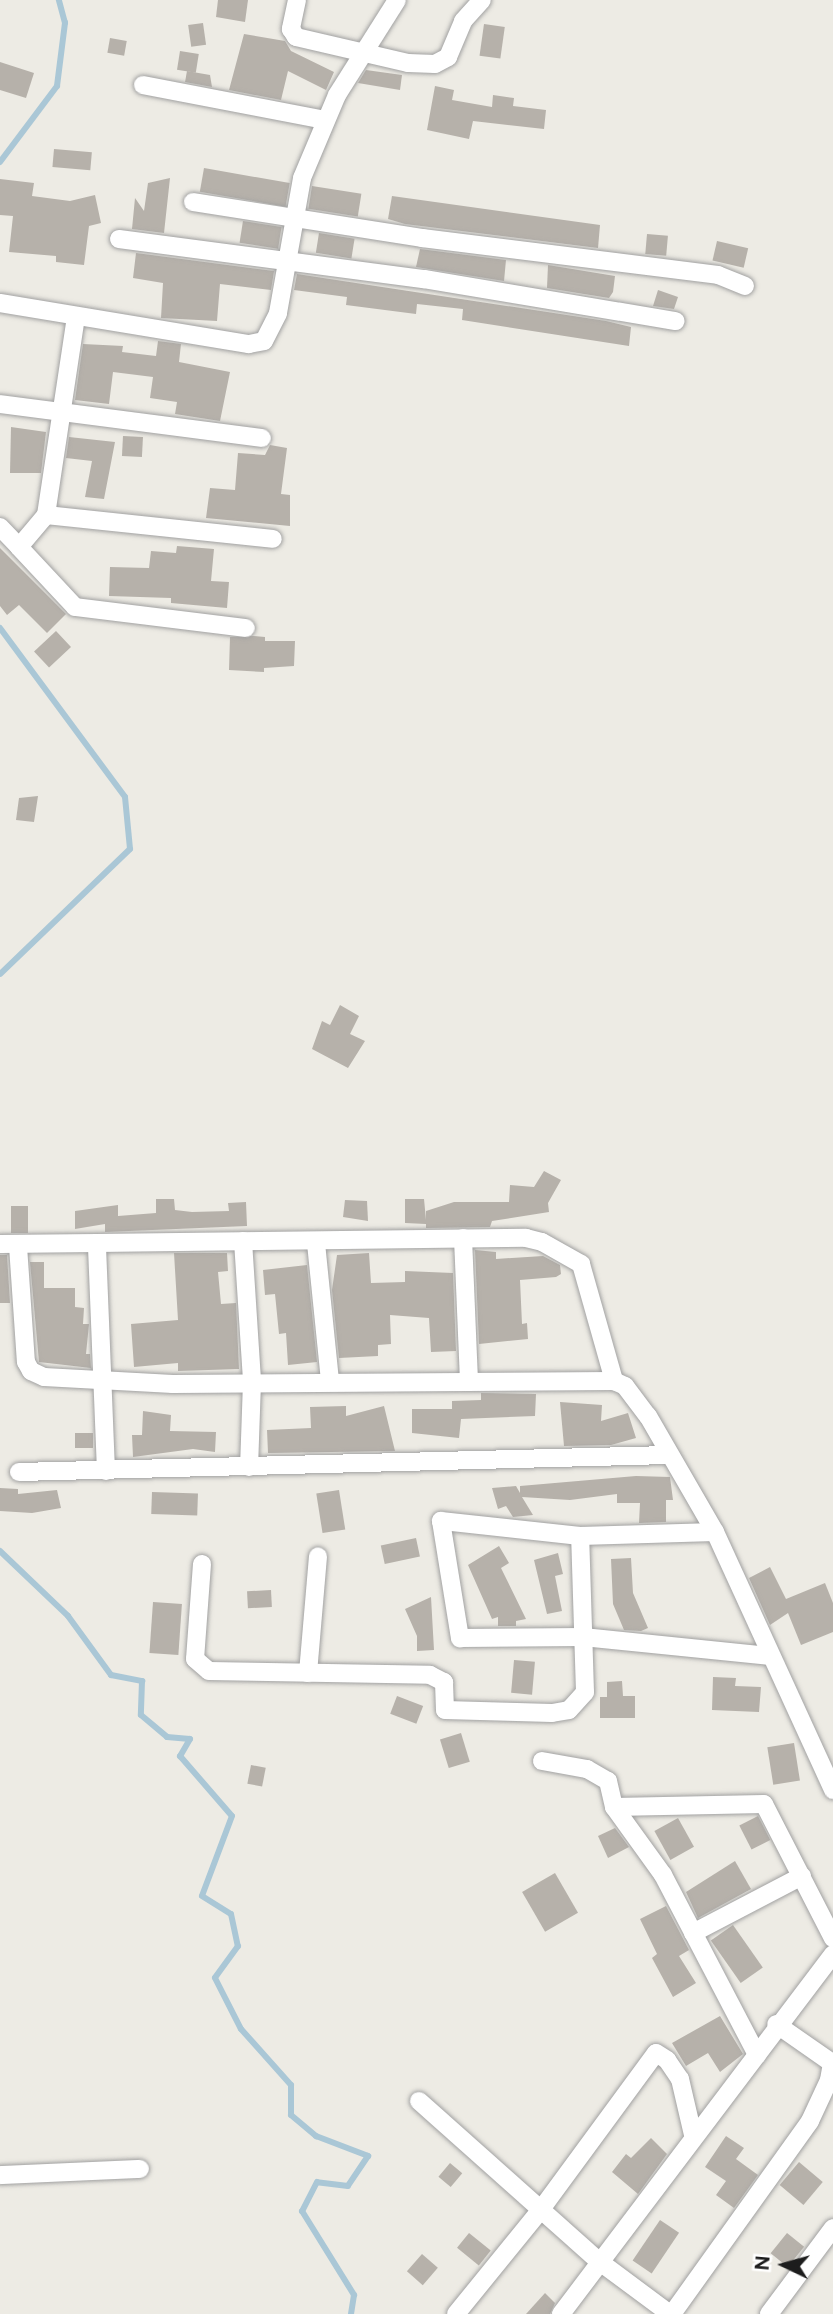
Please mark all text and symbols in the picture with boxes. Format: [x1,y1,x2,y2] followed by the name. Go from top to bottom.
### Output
[749,2230,819,2300] north arrow
[750,2255,775,2271] text: N

